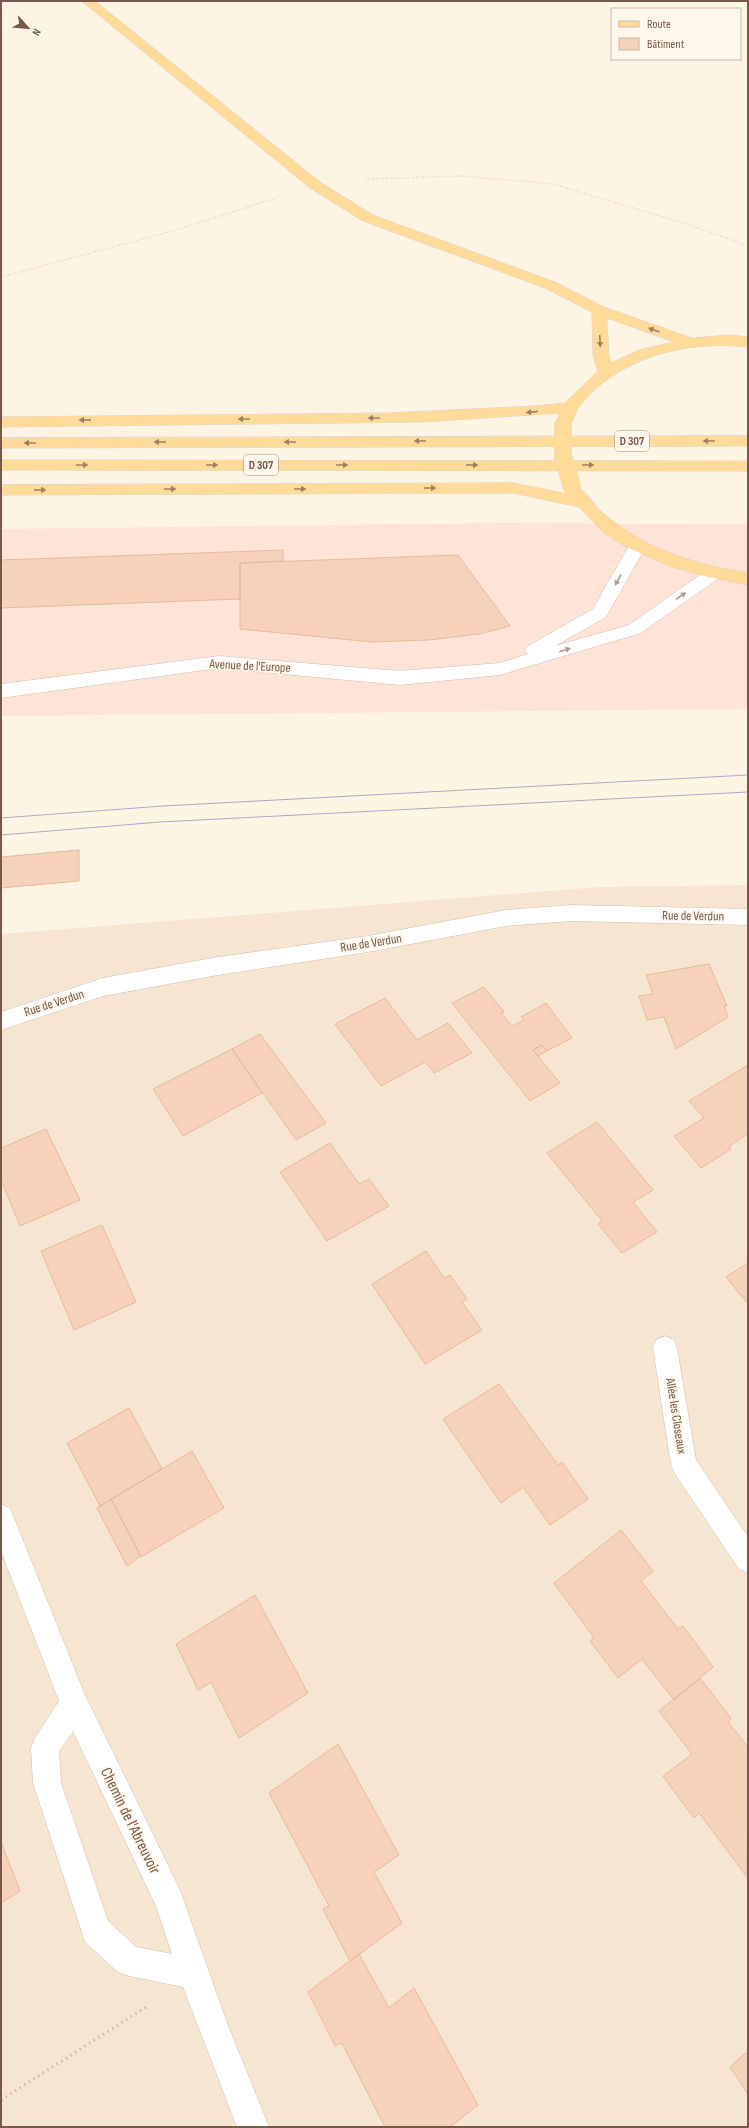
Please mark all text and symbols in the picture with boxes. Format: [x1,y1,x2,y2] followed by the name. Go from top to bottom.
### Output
[8,8,48,48] north arrow
[611,8,741,60] legend
[647,17,671,32] text: Route
[29,27,44,38] text: N
[647,37,685,52] text: Bâtiment
[648,326,660,332] one-way arrow
[597,335,603,348] one-way arrow
[526,408,538,415] one-way arrow
[367,415,380,421] one-way arrow
[237,416,250,422] one-way arrow
[78,417,91,423] one-way arrow
[615,431,649,451] road number: D 307
[413,438,426,444] one-way arrow
[702,438,715,444] one-way arrow
[153,439,166,445] one-way arrow
[283,439,296,445] one-way arrow
[23,440,36,446] one-way arrow
[244,455,278,475] road number: D 307
[76,462,89,468] one-way arrow
[206,462,219,468] one-way arrow
[336,462,349,468] one-way arrow
[466,462,479,468] one-way arrow
[582,462,595,468] one-way arrow
[424,485,436,492] one-way arrow
[164,486,177,492] one-way arrow
[294,486,307,492] one-way arrow
[34,487,47,493] one-way arrow
[615,575,621,586] one-way arrow
[676,592,687,600] one-way arrow
[559,647,571,653] one-way arrow
[208,656,291,676] street label: Avenue de l'Europe
[662,907,724,925] street label: Rue de Verdun
[339,930,403,956] street label: Rue de Verdun
[22,986,86,1020] street label: Rue de Verdun
[662,1376,690,1455] street label: Allée les Closeaux
[96,1765,164,1878] street label: Chemin de l'Abreuvoir

